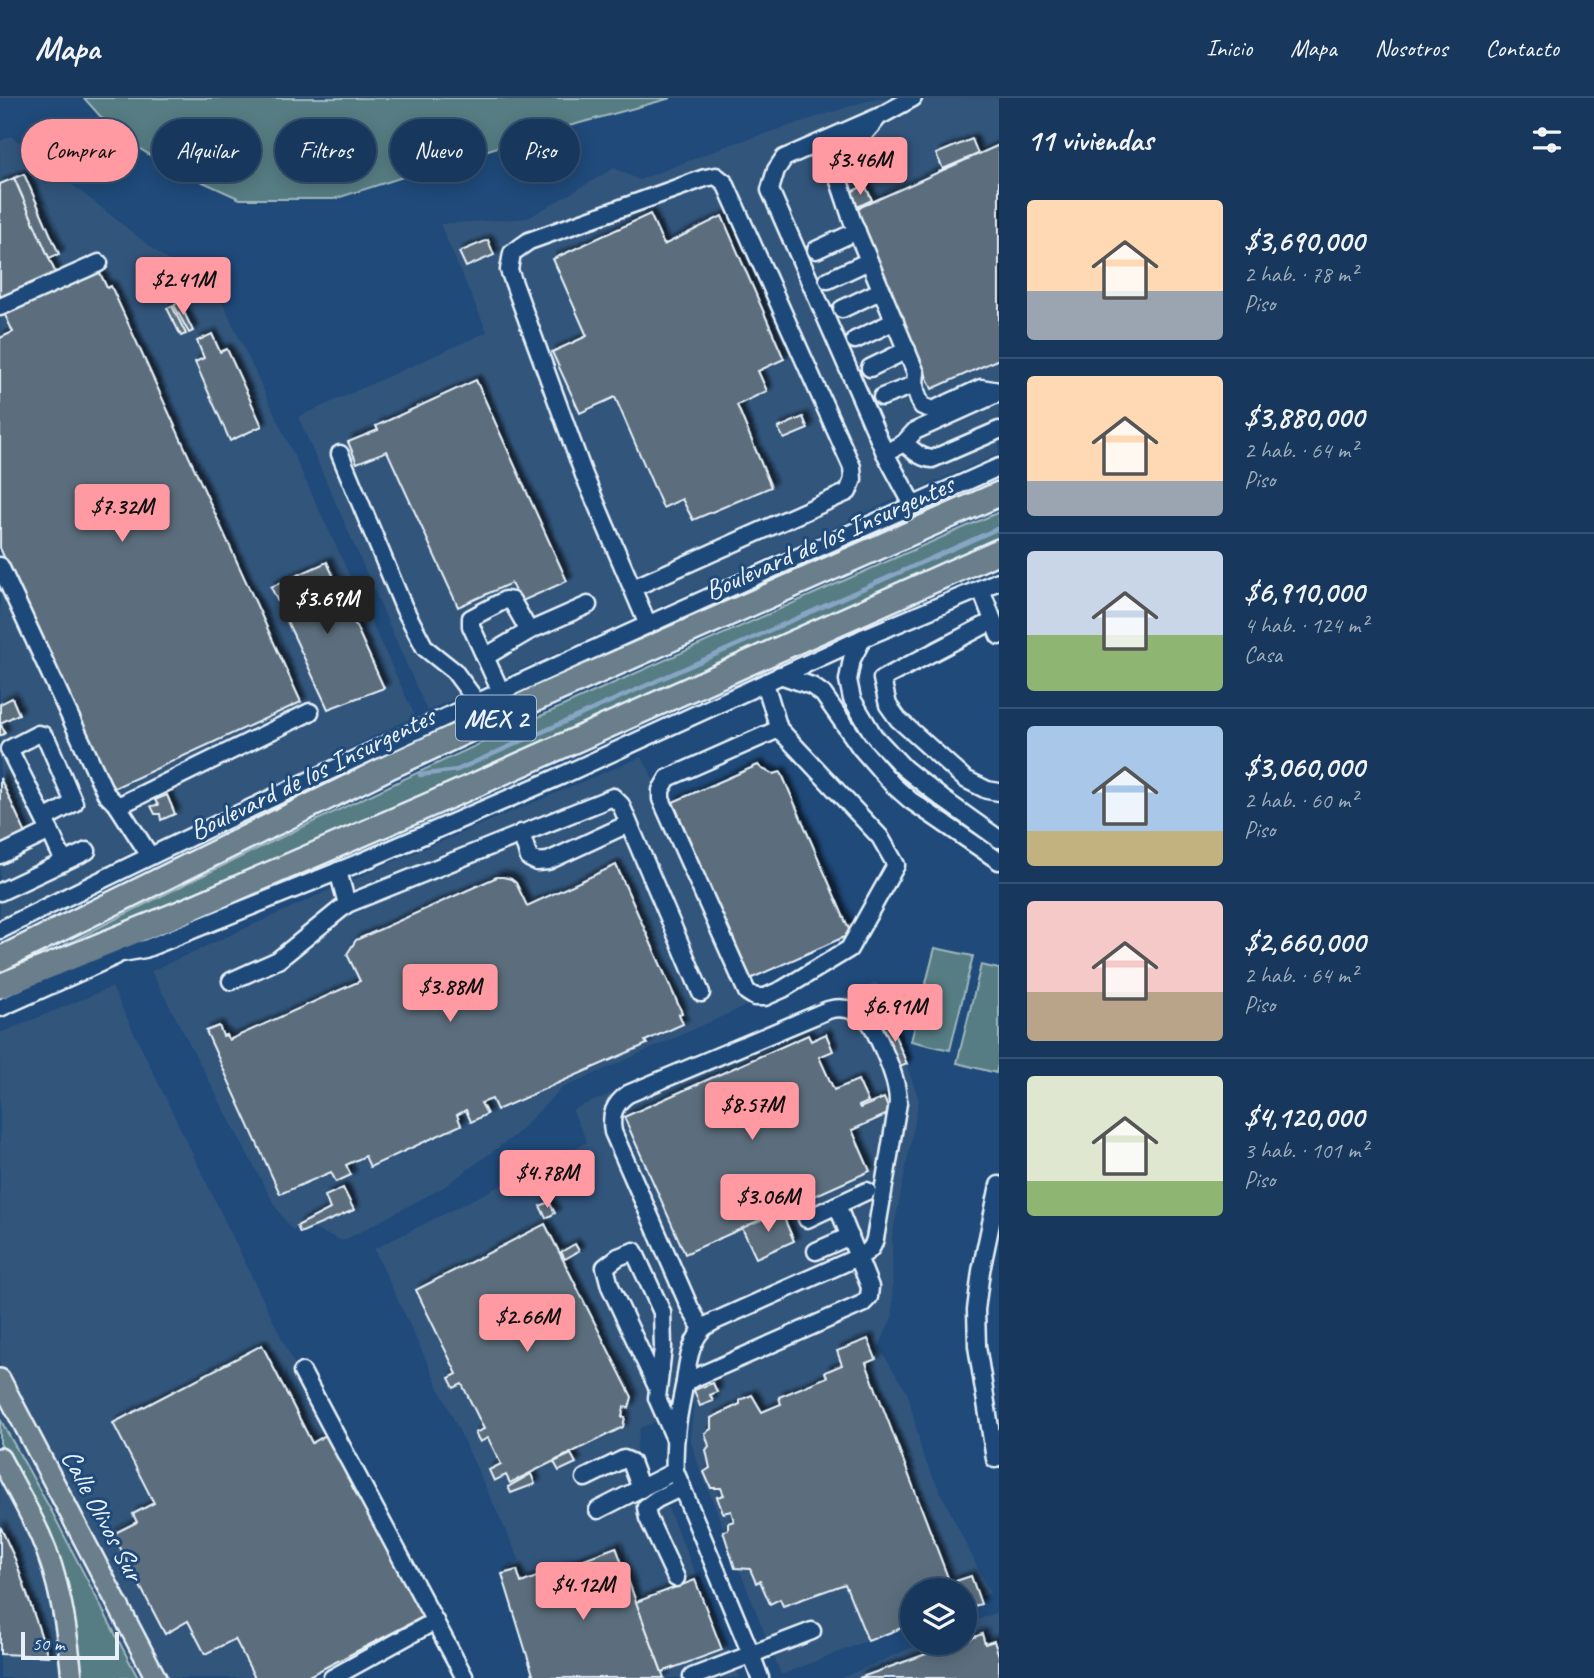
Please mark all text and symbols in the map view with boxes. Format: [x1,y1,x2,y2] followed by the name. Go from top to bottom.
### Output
[35,27,100,69] text: Mapa
[1206,33,1252,63] text: Inicio
[1290,33,1337,63] text: Mapa
[1375,33,1447,63] text: Nosotros
[1485,33,1559,63] text: Contacto
[21,119,138,182] chip: Comprar
[152,119,261,182] chip: Alquilar
[275,119,376,182] chip: Filtros
[390,119,486,182] chip: Nuevo
[500,119,580,182] chip: Piso
[1027,121,1153,159] text: 11 viviendas
[1528,121,1566,159] icon: filters
[803,138,917,197] pin: $3.46M
[828,145,892,174] text: $3.46M
[1244,222,1364,260] text: $3,690,000
[1083,228,1167,312] icon: home
[126,258,240,317] pin: $2.41M
[1244,260,1357,289] text: 2 hab. · 78 m²
[152,265,214,294] text: $2.41M
[1244,289,1275,318] text: Piso
[1244,398,1364,436] text: $3,880,000
[1083,404,1167,488] icon: home
[1244,436,1357,465] text: 2 hab. · 64 m²
[699,465,961,608] street label: Boulevard de los Insurgentes
[1244,465,1275,494] text: Piso
[65,484,179,544] pin: $7.32M
[91,492,153,521] text: $7.32M
[1244,573,1364,611] text: $6,910,000
[270,576,384,636] pin: $3.69M
[1083,579,1167,663] icon: home
[296,584,358,613] text: $3.69M
[1244,611,1368,640] text: 4 hab. · 124 m²
[1244,640,1282,669] text: Casa
[456,696,536,740] road number: MEX 2
[183,697,443,848] street label: Boulevard de los Insurgentes
[1244,748,1365,786] text: $3,060,000
[1083,754,1167,838] icon: home
[1244,786,1357,815] text: 2 hab. · 60 m²
[1244,815,1275,844] text: Piso
[1244,923,1365,961] text: $2,660,000
[1083,929,1167,1013] icon: home
[1244,961,1357,990] text: 2 hab. · 64 m²
[393,964,507,1024] pin: $3.88M
[419,972,481,1001] text: $3.88M
[838,984,952,1044] pin: $6.91M
[1244,990,1275,1019] text: Piso
[864,992,926,1021] text: $6.91M
[695,1082,809,1142] pin: $8.57M
[721,1090,783,1119] text: $8.57M
[1244,1098,1364,1136] text: $4,120,000
[1083,1104,1167,1188] icon: home
[1244,1136,1368,1165] text: 3 hab. · 101 m²
[490,1150,604,1210] pin: $4.78M
[516,1158,578,1187] text: $4.78M
[1244,1165,1275,1194] text: Piso
[711,1174,825,1234] pin: $3.06M
[736,1182,800,1211] text: $3.06M
[470,1294,584,1354] pin: $2.66M
[495,1302,559,1331] text: $2.66M
[54,1443,153,1589] street label: Calle Olivos Sur
[526,1562,640,1622] pin: $4.12M
[552,1570,614,1599] text: $4.12M
[900,1578,977,1655] map controls
[900,1578,977,1655] button: layers
[21,1629,119,1661] scale bar
[32,1632,64,1656] text: 50 m

